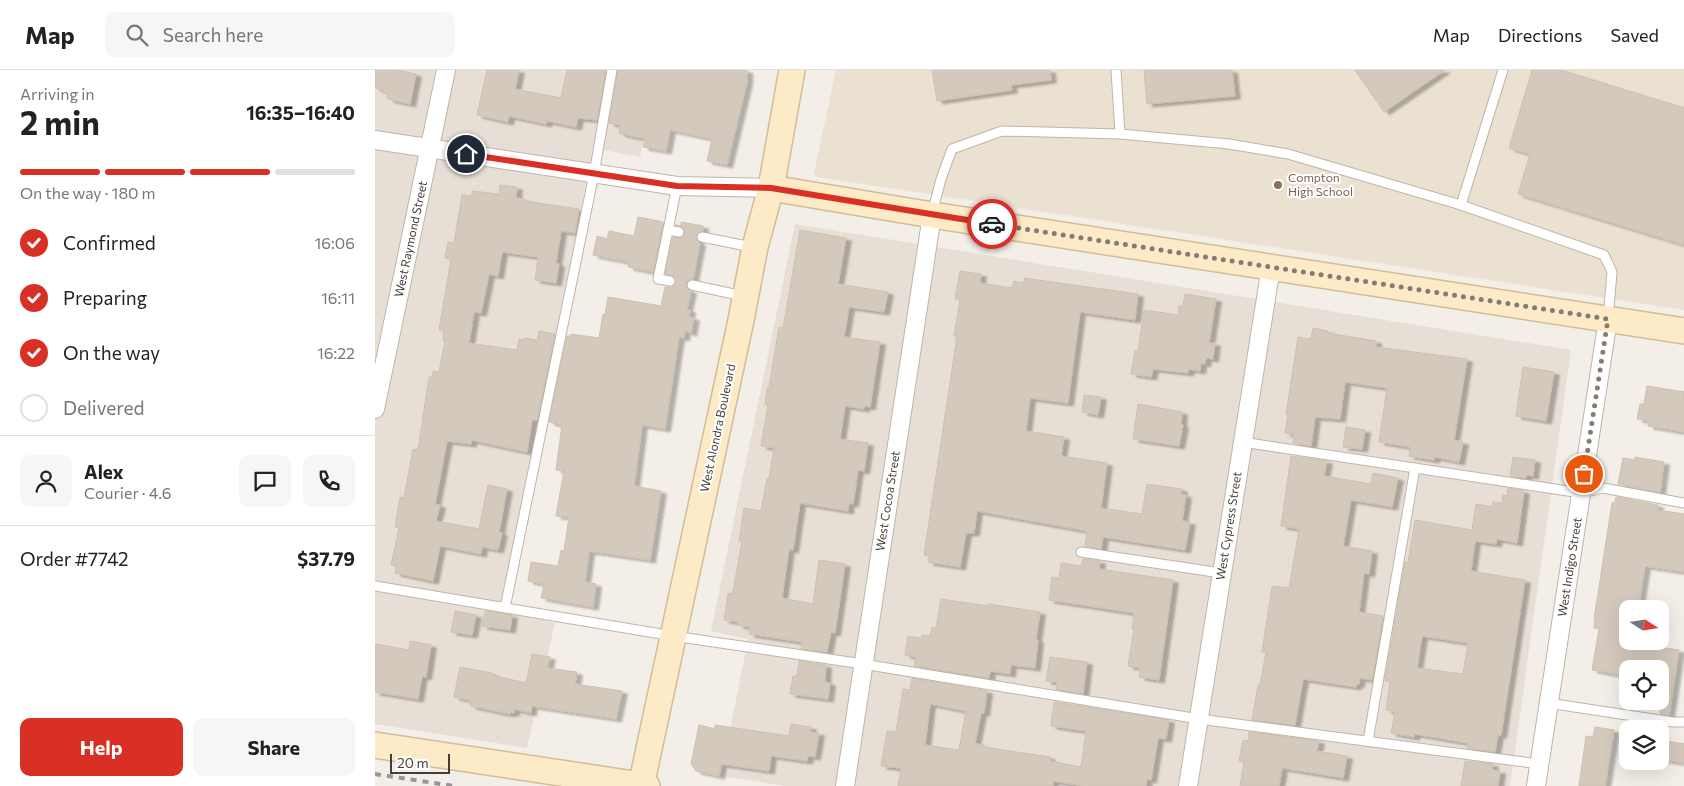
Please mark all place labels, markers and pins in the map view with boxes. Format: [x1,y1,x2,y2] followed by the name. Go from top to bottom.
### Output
[445,133,487,175] pin
[1288,170,1353,198] place label: Compton High School
[1272,179,1284,191] marker: Compton High School
[1563,453,1605,495] pin

